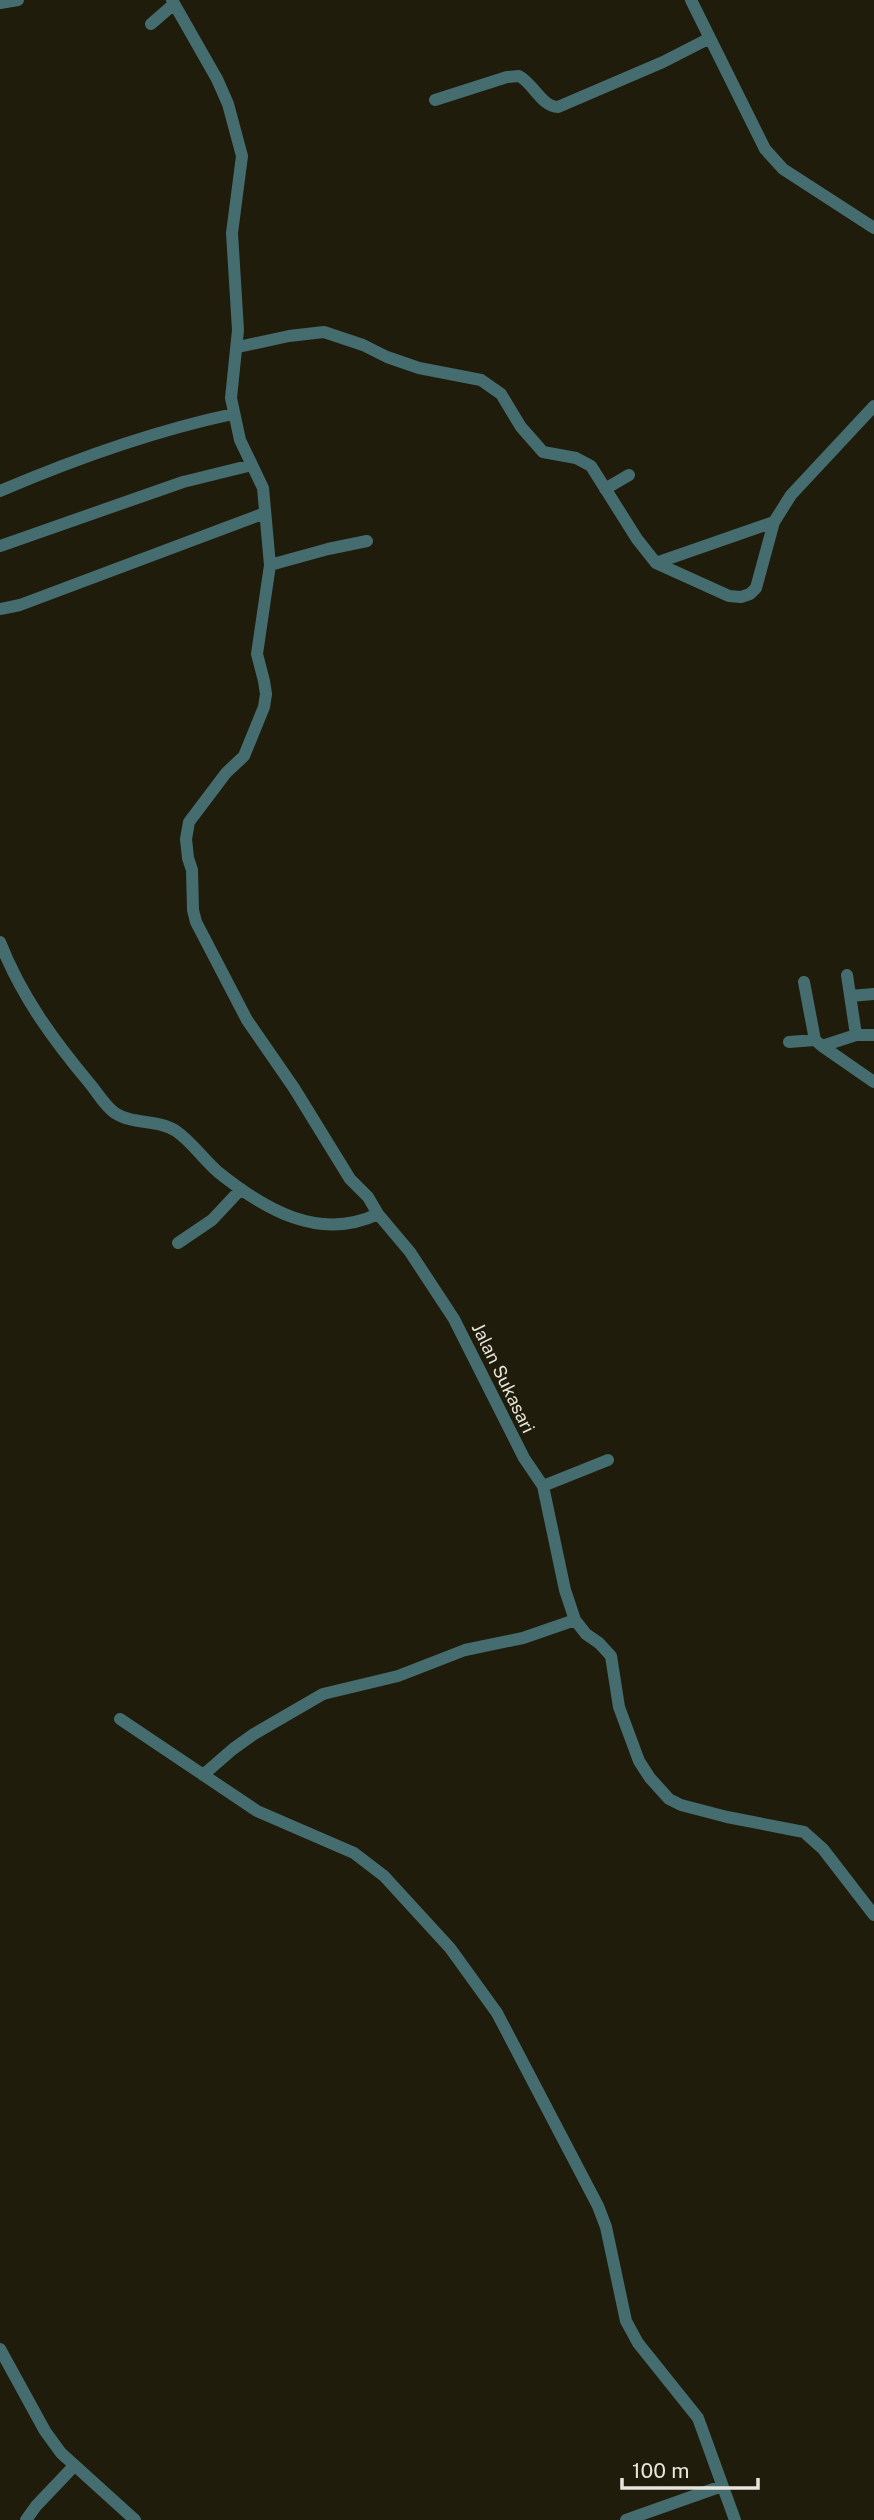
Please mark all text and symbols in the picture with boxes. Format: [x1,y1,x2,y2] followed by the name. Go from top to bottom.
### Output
[468,1319,539,1436] street label: Jalan Sukasari
[622,2446,758,2490] scale bar
[632,2458,689,2483] text: 100 m

